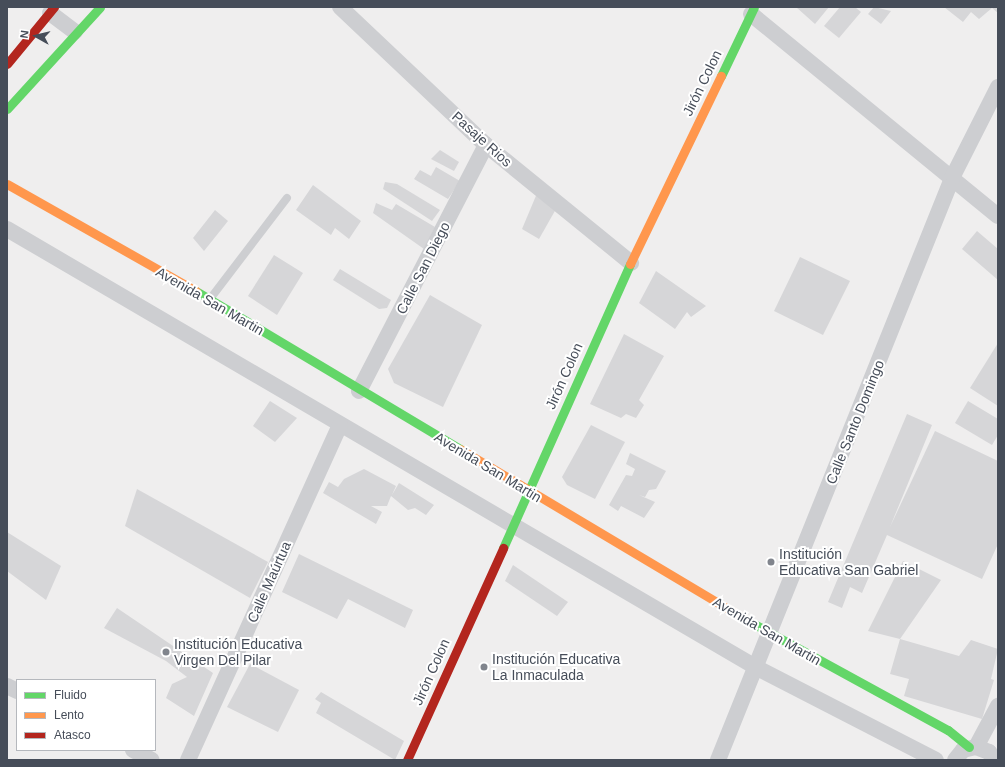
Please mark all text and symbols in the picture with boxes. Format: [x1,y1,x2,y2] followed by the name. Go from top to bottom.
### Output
[16,16,56,56] north arrow
[18,30,31,39] text: N
[679,47,725,119] street label: Jirón Colon
[449,108,515,170] street label: Pasaje Rios
[393,219,453,317] street label: Calle San Diego
[153,263,267,339] street label: Avenida San Martin
[542,340,586,412] street label: Jirón Colon
[822,358,888,486] street label: Calle Santo Domingo
[431,428,545,506] street label: Avenida San Martin
[244,539,294,625] street label: Calle Maúrtua
[779,546,918,578] place label: Institución Educativa San Gabriel
[766,557,776,567] marker: Institución Educativa San Gabriel
[710,593,824,669] street label: Avenida San Martin
[174,636,302,668] place label: Institución Educativa Virgen Del Pilar
[409,636,453,708] street label: Jirón Colon
[161,647,171,657] marker: Institución Educativa Virgen Del Pilar
[492,651,620,684] place label: Institución Educativa La Inmaculada
[479,662,489,672] marker: Institución Educativa La Inmaculada
[16,679,156,751] legend
[54,688,87,702] text: Fluido
[54,708,84,722] text: Lento
[54,728,91,742] text: Atasco

